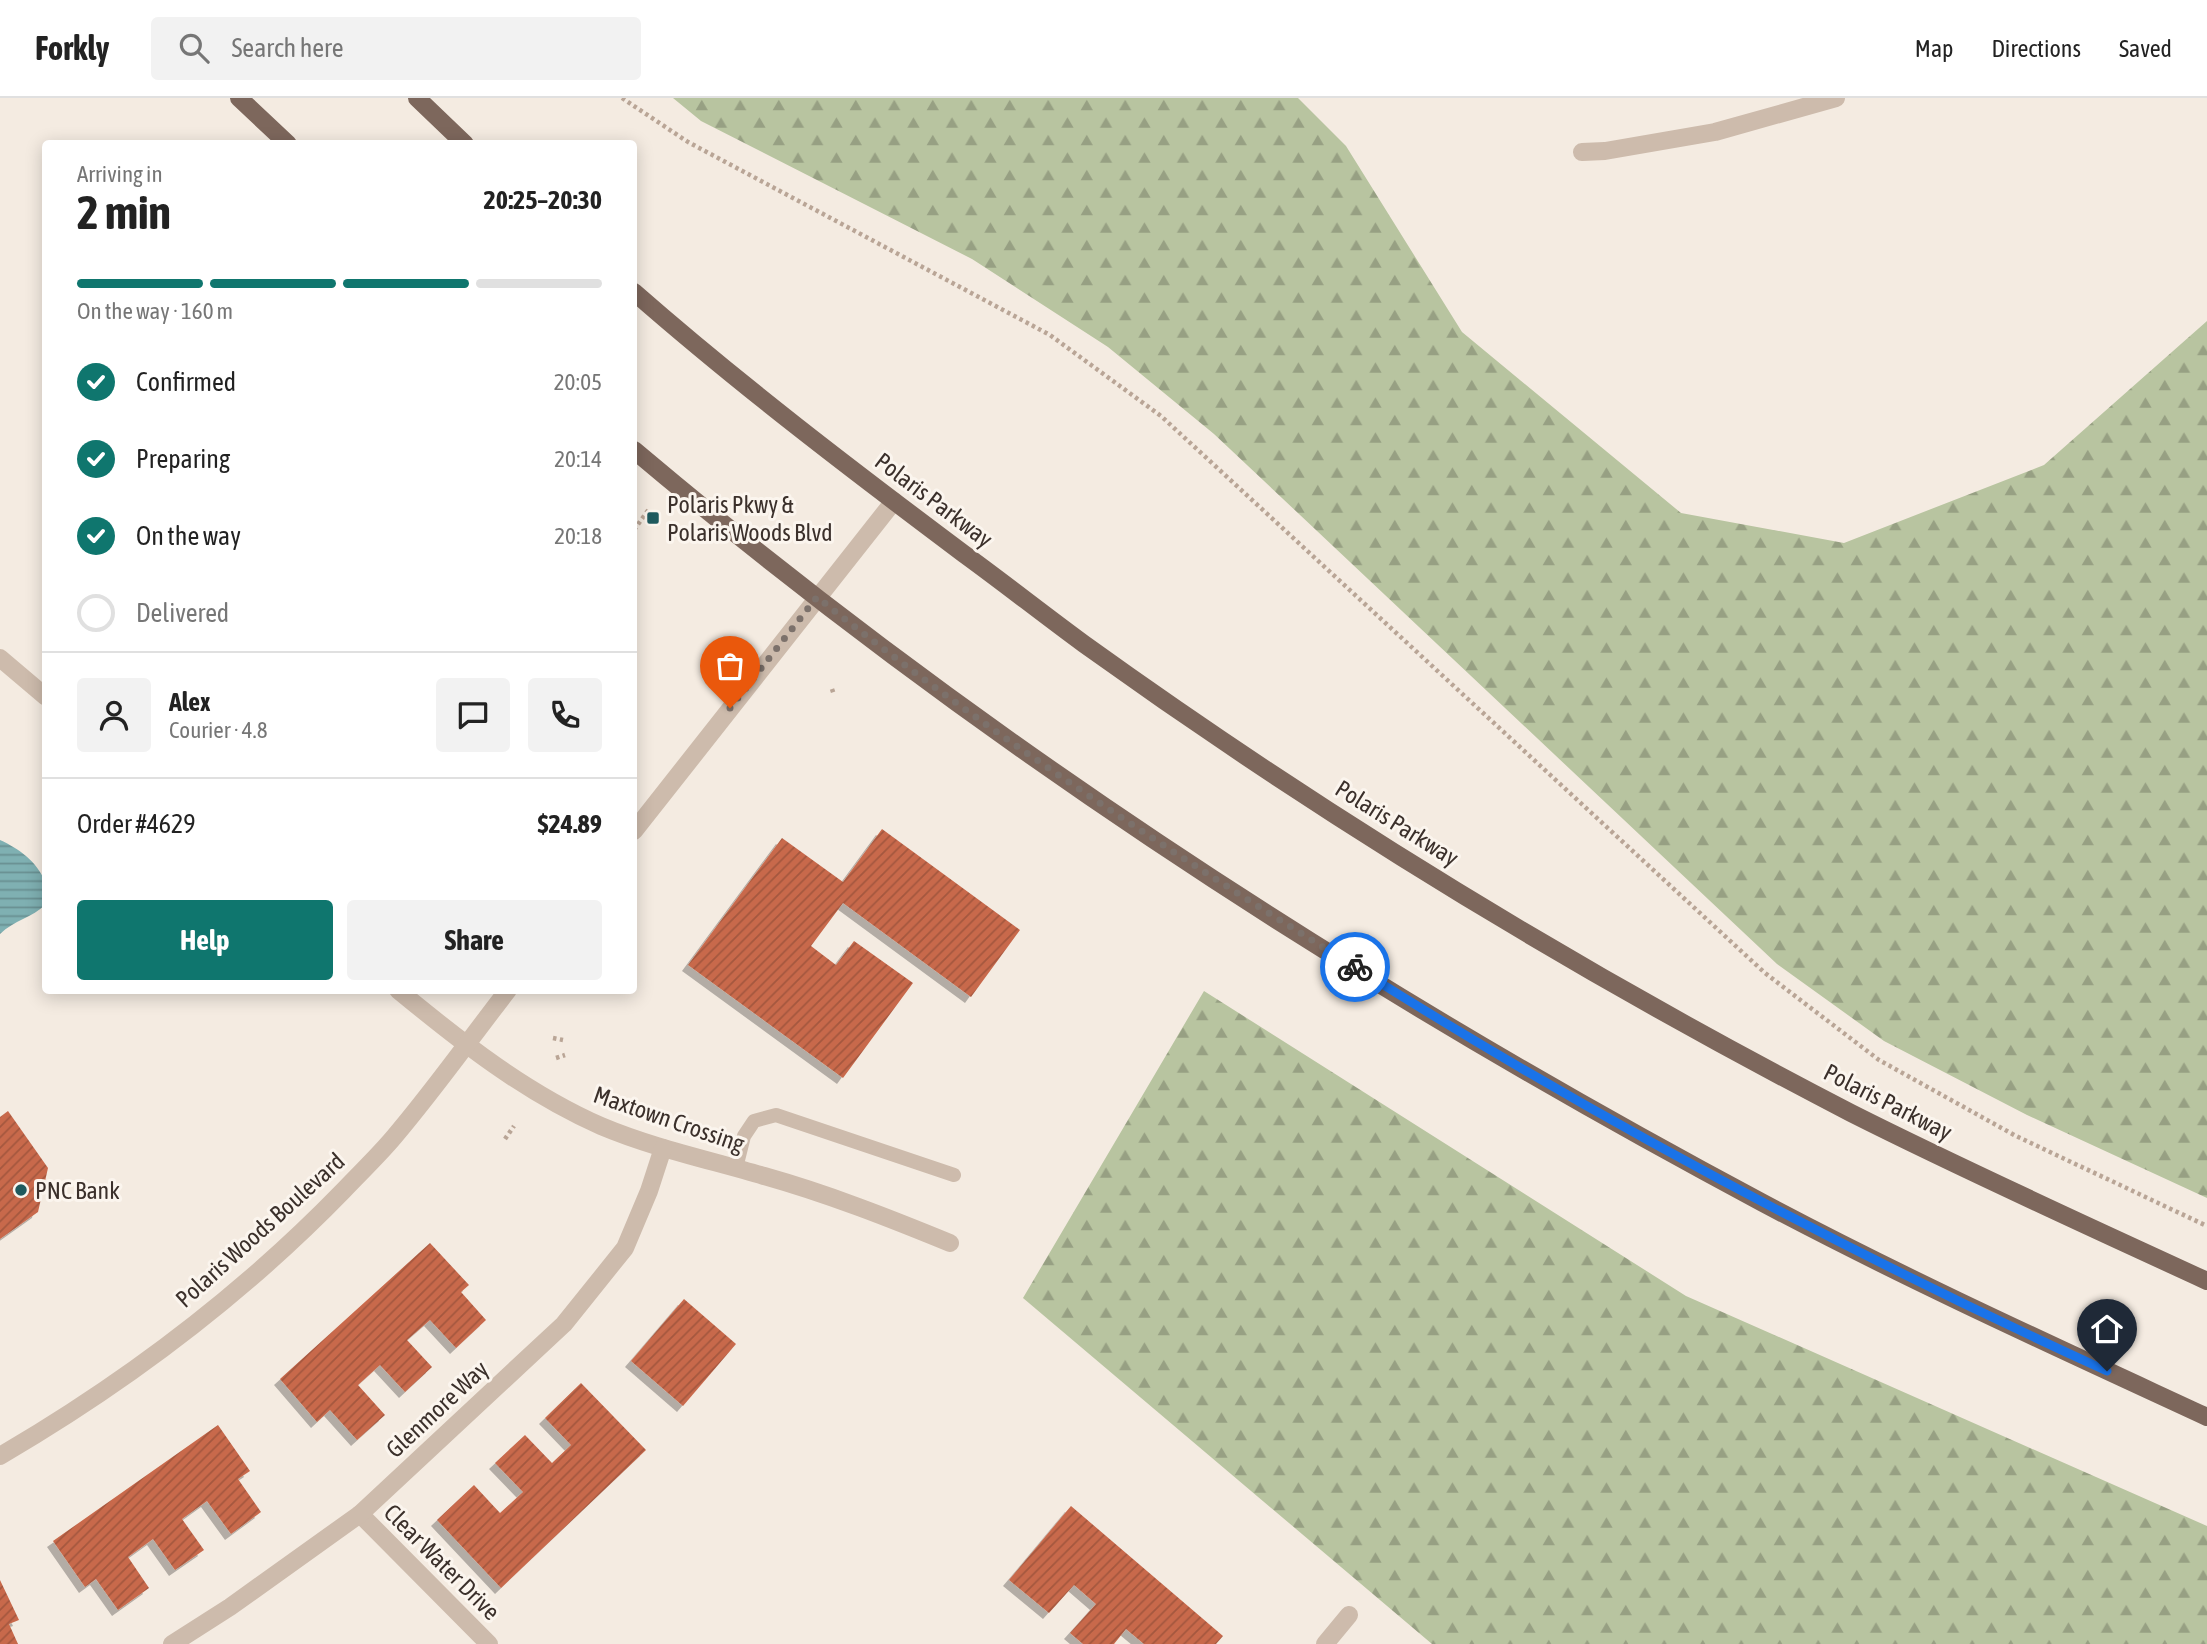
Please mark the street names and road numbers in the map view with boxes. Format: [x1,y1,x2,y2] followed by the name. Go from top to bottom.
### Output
[870,447,998,553] street label: Polaris Parkway
[1331,774,1464,872] street label: Polaris Parkway
[1820,1058,1957,1146] street label: Polaris Parkway
[590,1081,748,1158] street label: Maxtown Crossing
[170,1147,350,1313] street label: Polaris Woods Boulevard
[381,1355,493,1463] street label: Glenmore Way
[379,1499,505,1625] street label: Clear Water Drive

